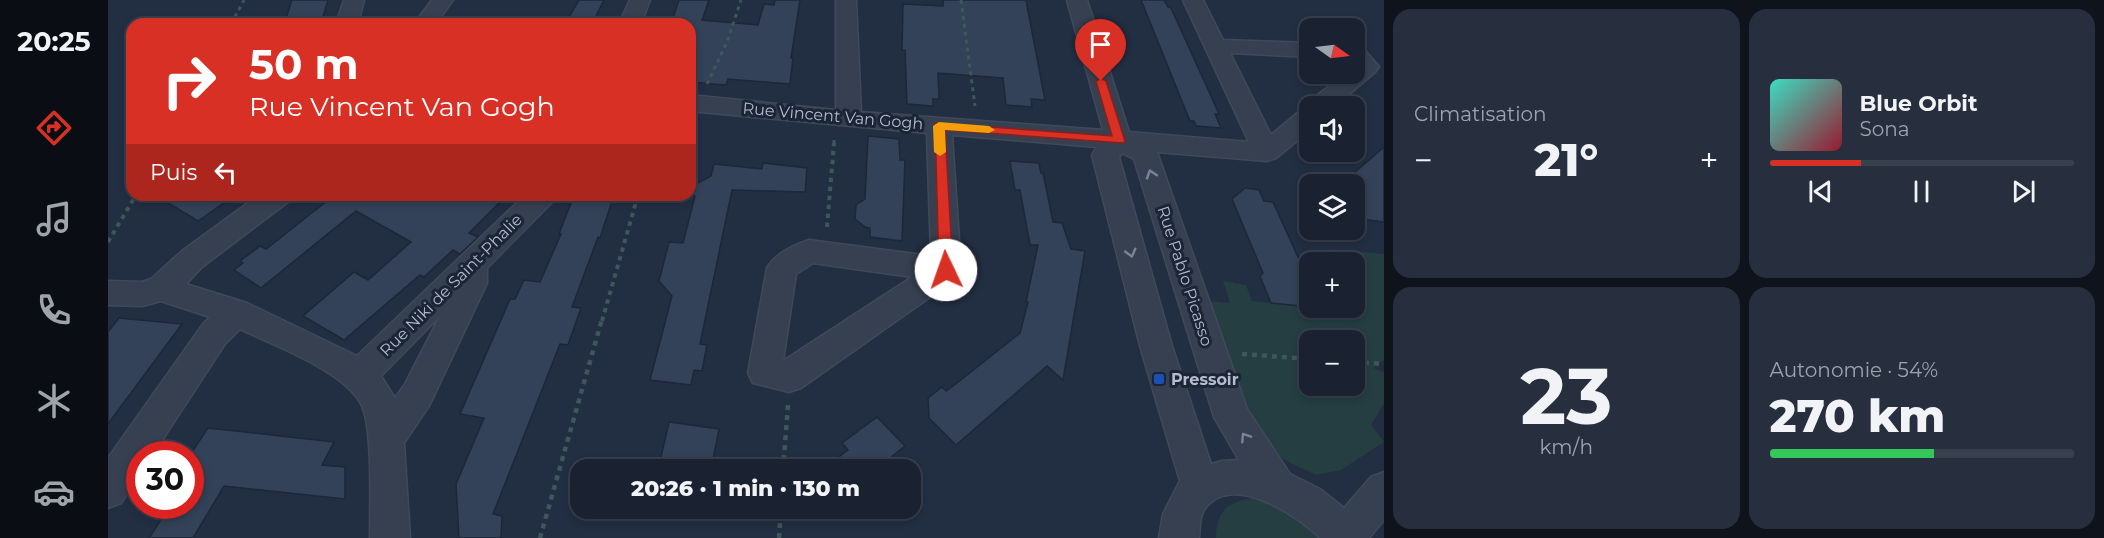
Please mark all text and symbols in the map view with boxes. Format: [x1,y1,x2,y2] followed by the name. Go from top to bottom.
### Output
[1299,18,1365,84] north arrow
[1299,18,1365,396] map controls
[1075,19,1126,81] pin
[17,25,91,58] text: 20:25
[1084,28,1117,61] icon: arrive
[249,38,358,90] text: 50 m
[150,42,228,120] icon: right
[249,90,555,123] text: Rue Vincent Van Gogh
[1860,90,1978,117] text: Blue Orbit
[1299,96,1365,162] button: sound
[742,99,924,133] street label: Rue Vincent Van Gogh
[1414,102,1547,126] text: Climatisation
[33,107,75,149] icon: directions
[1860,117,1910,141] text: Sona
[1534,132,1598,187] text: 21°
[1414,140,1433,180] text: −
[1700,140,1718,180] text: +
[209,156,242,189] icon: left
[150,159,197,186] text: Puis
[1146,169,1159,180] one-way arrow
[1299,174,1365,240] button: layers
[1804,175,1837,208] icon: previous
[1905,175,1938,208] icon: pause
[2007,175,2040,208] icon: next
[33,198,75,240] icon: music
[1153,204,1217,348] street label: Rue Pablo Picasso
[376,210,526,360] street label: Rue Niki de Saint-Phalie
[914,238,978,302] position arrow
[1124,248,1137,258] one-way arrow
[1299,252,1365,318] button: +
[33,289,75,331] icon: phone
[1299,330,1365,396] button: −
[1520,348,1612,444] text: 23
[1770,358,1938,382] text: Autonomie · 54%
[1171,370,1239,389] place label: Pressoir
[1152,372,1166,386] marker: Pressoir
[33,380,75,422] icon: climate
[1770,388,1945,443] text: 270 km
[1241,432,1252,443] one-way arrow
[1540,435,1593,459] text: km/h
[126,441,204,519] speed limit sign: 30
[33,471,75,513] icon: car
[631,475,860,502] text: 20:26 · 1 min · 130 m

